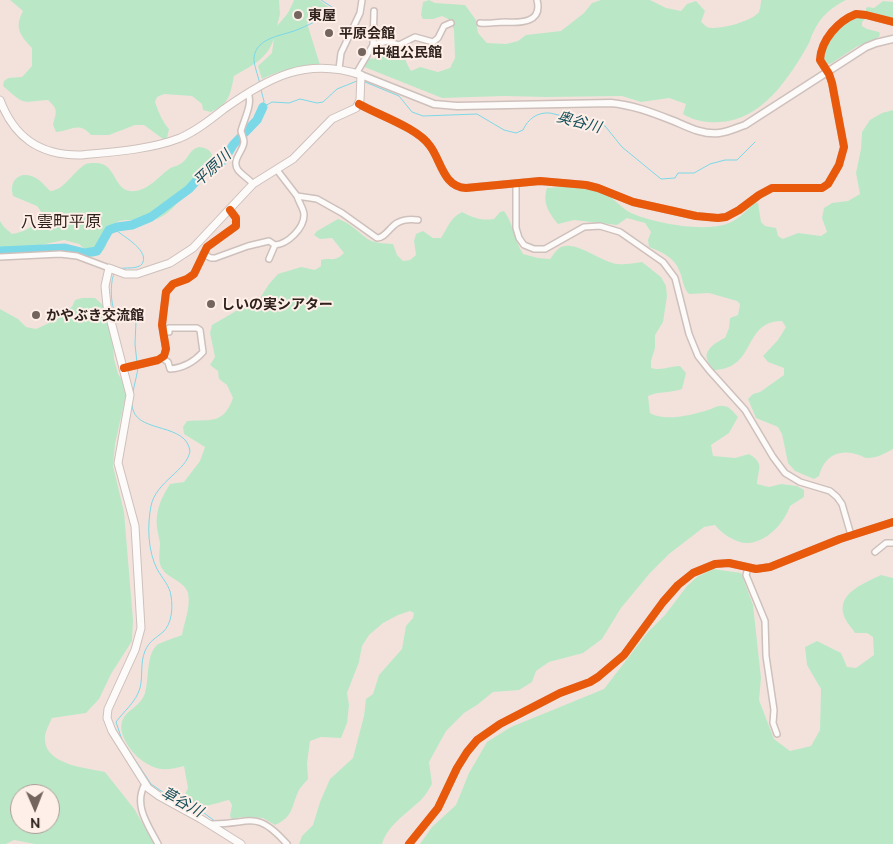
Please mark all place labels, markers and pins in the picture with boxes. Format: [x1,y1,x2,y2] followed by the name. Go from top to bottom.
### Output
[308,7,336,23] place label: 東屋
[292,9,304,21] marker: 東屋
[339,25,395,41] place label: 平原会館
[323,27,335,39] marker: 平原会館
[372,44,442,60] place label: 中組公民館
[356,46,368,58] marker: 中組公民館
[221,296,333,312] place label: しいの実シアター
[205,298,217,310] marker: しいの実シアター
[46,307,144,323] place label: かやぶき交流館
[30,309,42,321] marker: かやぶき交流館

